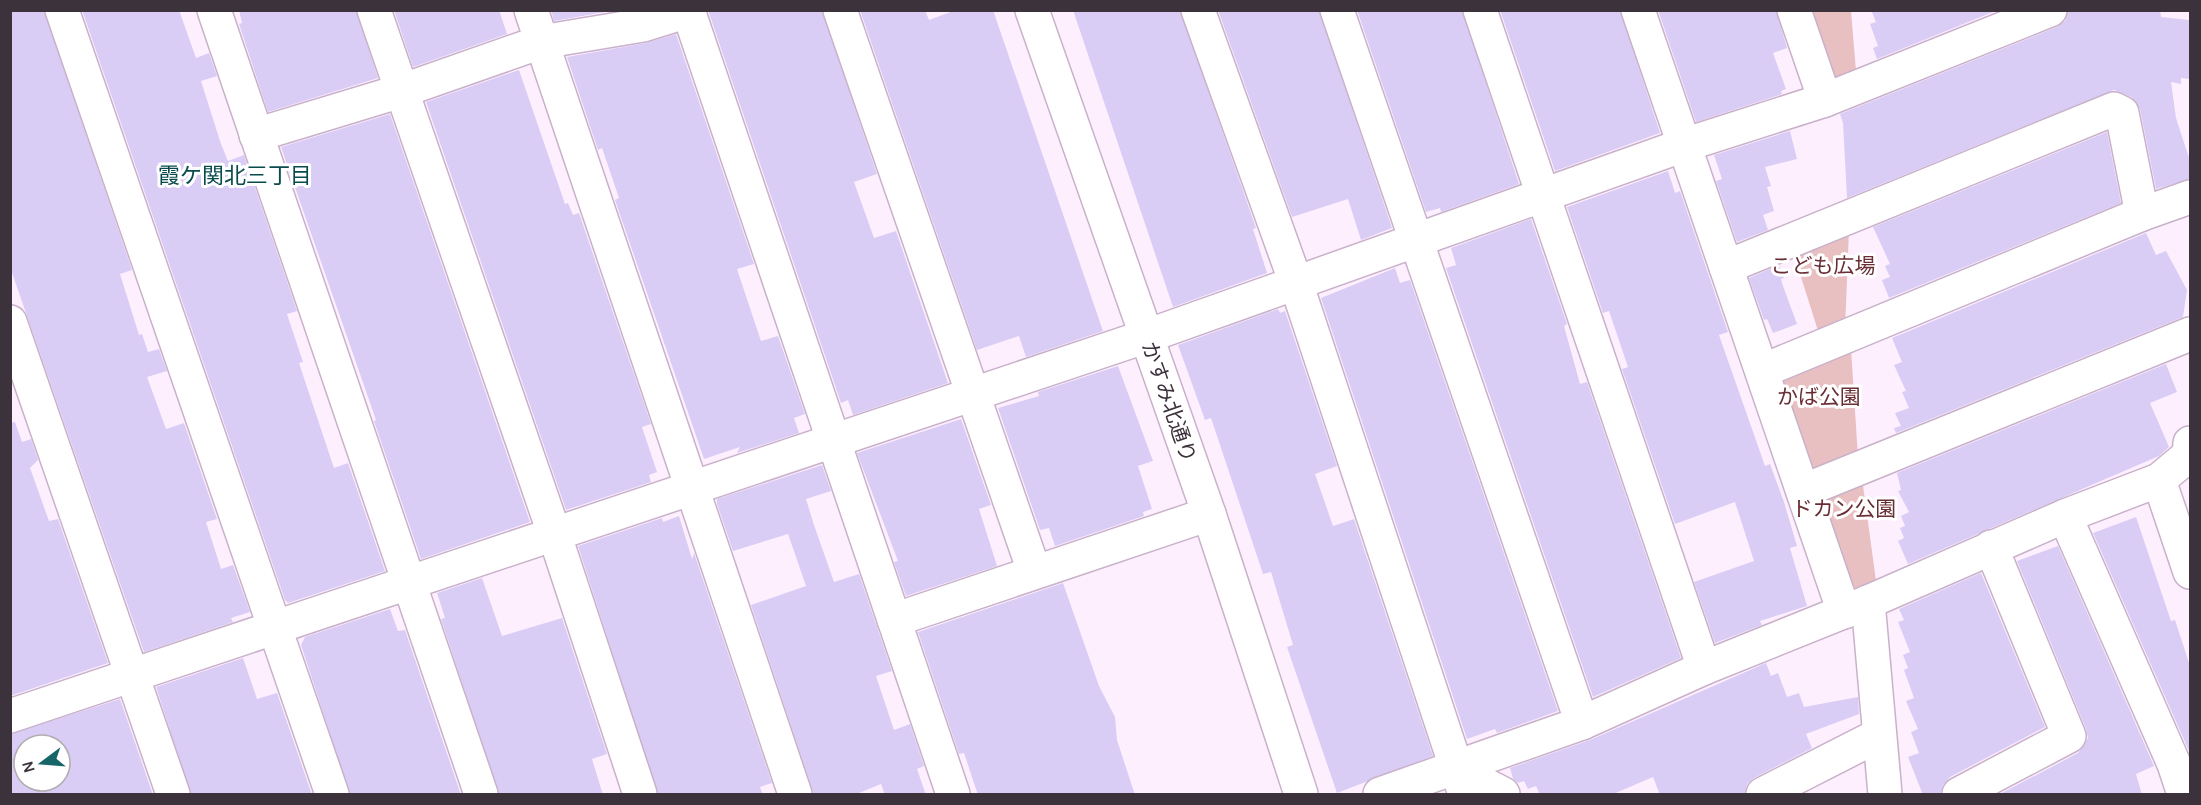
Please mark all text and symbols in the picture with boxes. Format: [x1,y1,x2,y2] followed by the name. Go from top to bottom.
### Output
[158,163,312,189] district label: 霞ケ関北三丁目
[1771,254,1876,278] park label: こども広場
[1137,339,1201,465] street label: かすみ北通り
[1777,385,1861,409] park label: かば公園
[1792,497,1897,521] park label: ドカン公園
[12,733,72,793] north arrow
[17,759,39,775] text: N

